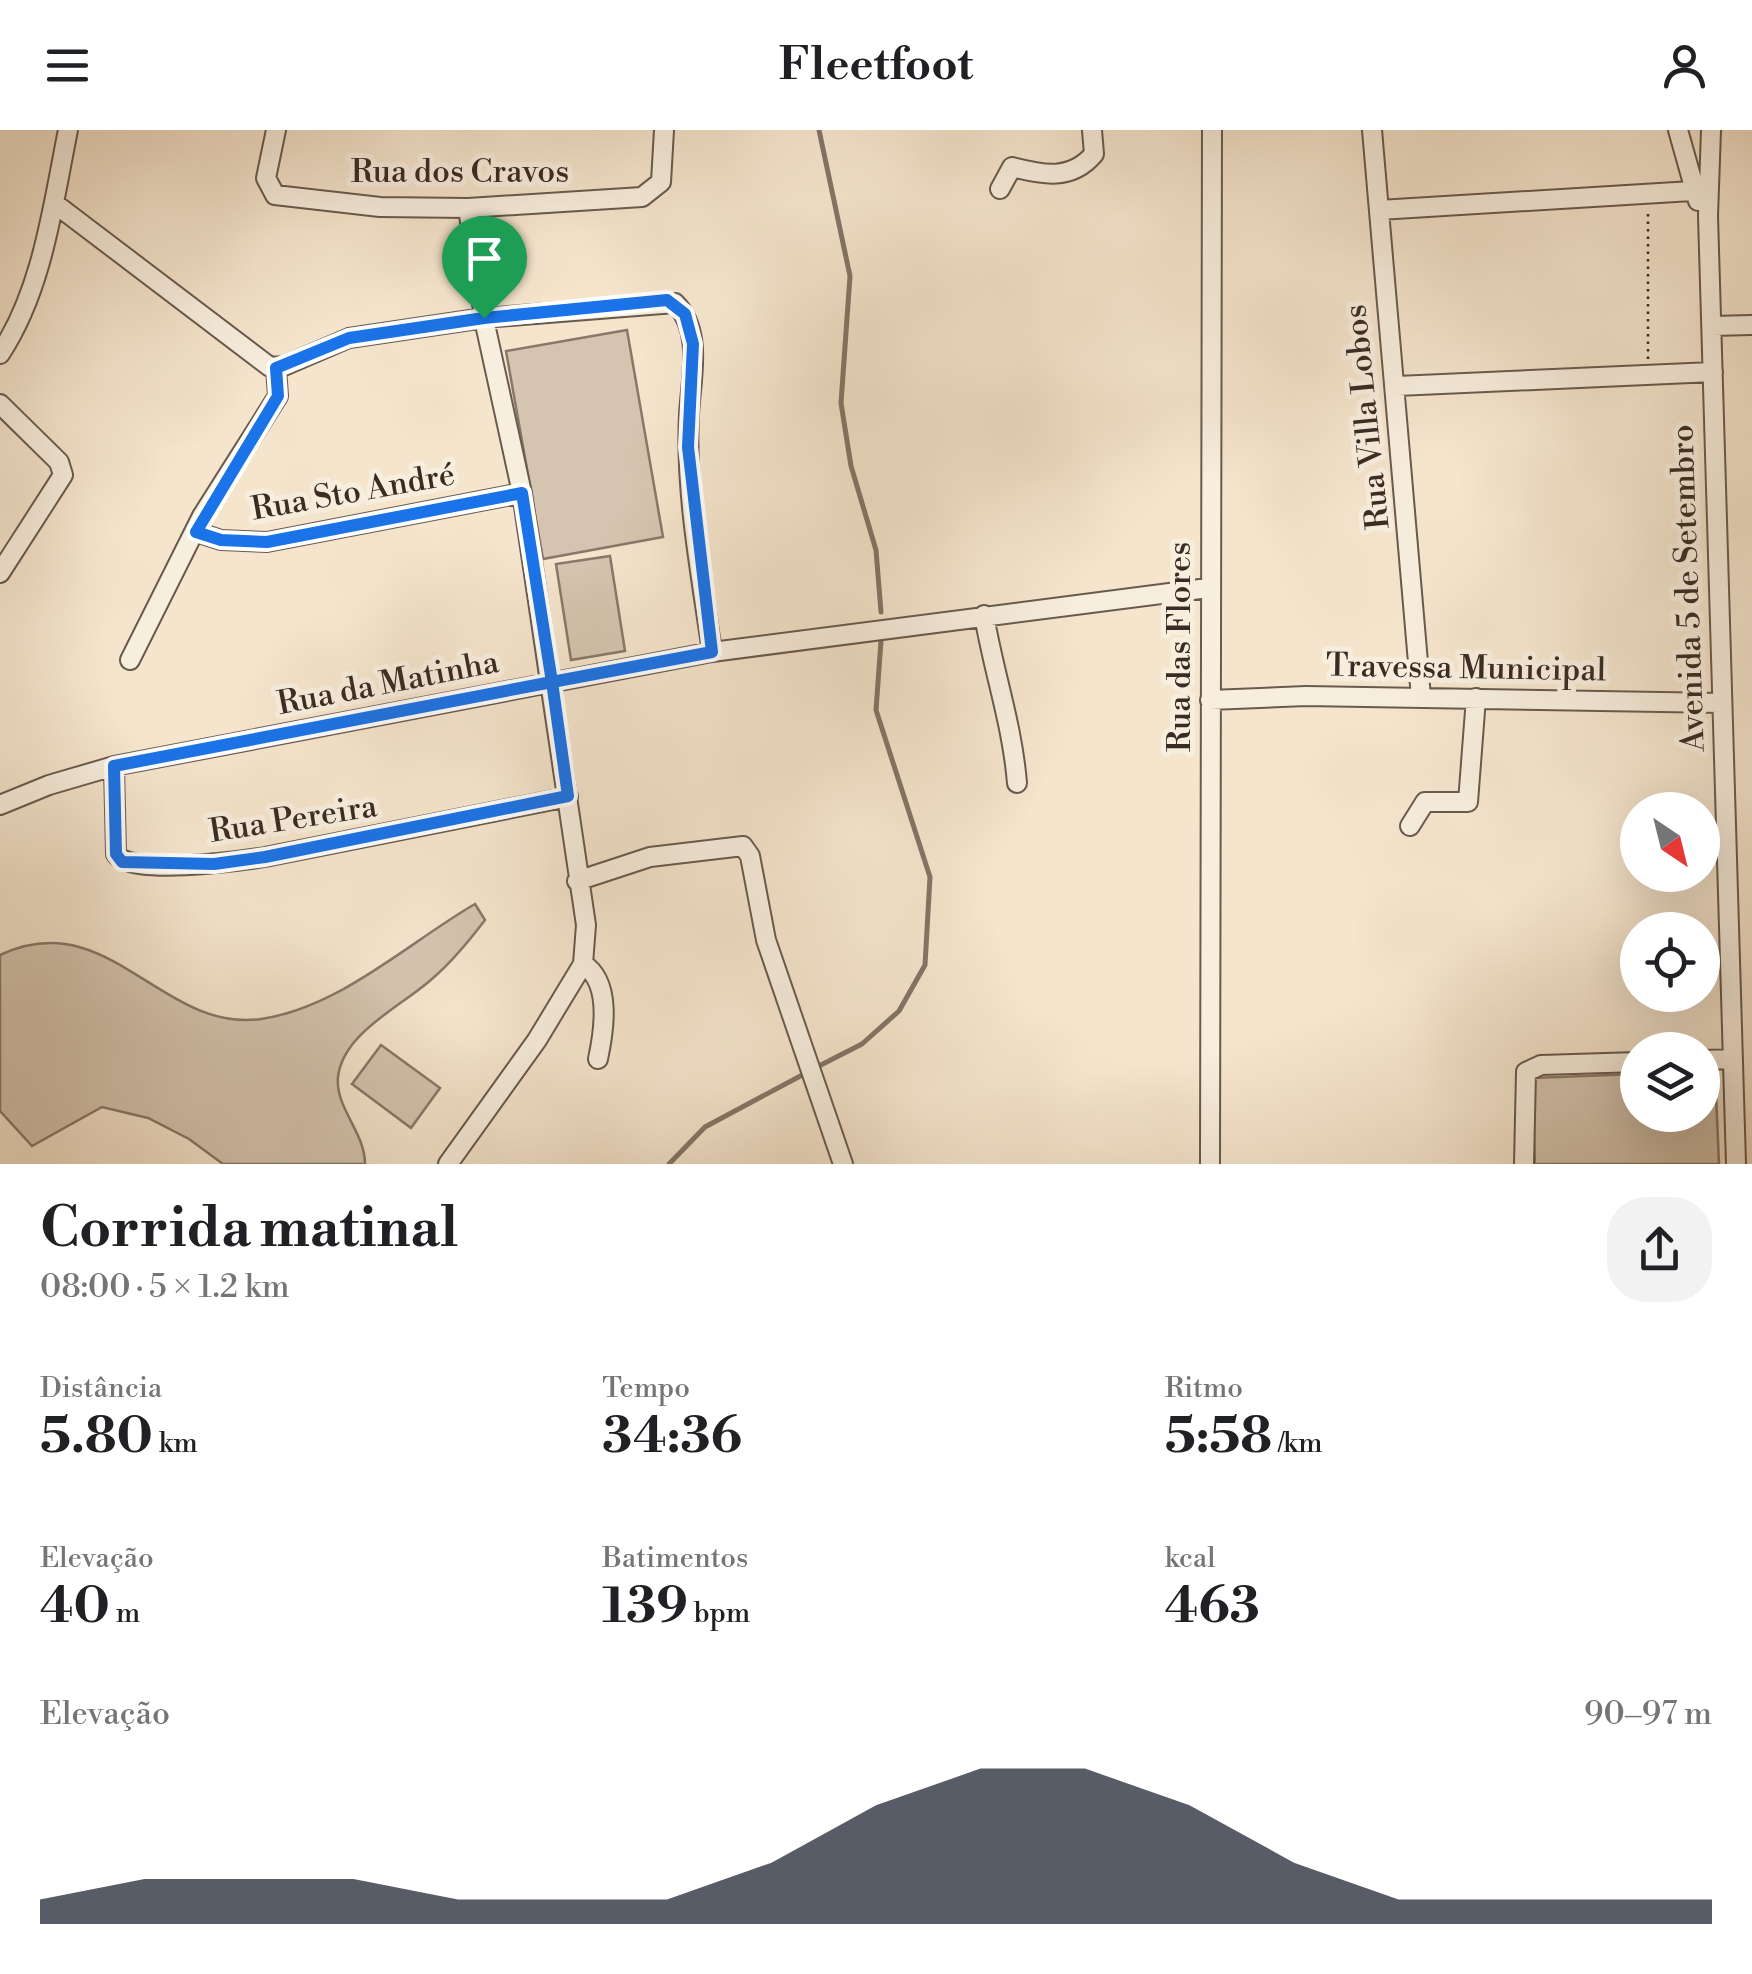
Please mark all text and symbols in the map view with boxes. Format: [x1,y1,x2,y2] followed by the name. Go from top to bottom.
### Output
[779,37,973,94] text: Fleetfoot
[40,38,95,93] icon: menu
[1657,38,1712,93] icon: person
[351,152,569,192] street label: Rua dos Cravos
[442,216,527,319] pin
[457,231,512,286] icon: arrive
[1335,303,1399,531] street label: Rua Villa Lobos
[1662,424,1714,753] street label: Avenida 5 de Setembro
[248,454,458,530] street label: Rua Sto André
[1160,542,1200,752] street label: Rua das Flores
[274,642,503,724] street label: Rua da Matinha
[1326,646,1607,690] street label: Travessa Municipal
[206,786,381,852] street label: Rua Pereira
[1620,792,1720,892] north arrow
[1620,792,1720,1132] map controls
[1620,912,1720,1012] button: locate
[1620,1032,1720,1132] button: layers
[40,1195,458,1264] text: Corrida matinal
[1607,1197,1712,1302] button: share
[40,1267,289,1307] text: 08:00 · 5 × 1.2 km
[40,1371,162,1406] text: Distância
[602,1371,690,1406] text: Tempo
[1165,1371,1243,1406] text: Ritmo
[40,1406,153,1468] text: 5.80
[602,1406,742,1468] text: 34:36
[1165,1406,1272,1468] text: 5:58
[153,1426,198,1461] text: km
[1272,1426,1322,1461] text: /km
[40,1541,154,1576] text: Elevação
[602,1541,748,1576] text: Batimentos
[1165,1541,1215,1576] text: kcal
[40,1576,110,1638] text: 40
[602,1576,688,1638] text: 139
[1165,1576,1260,1638] text: 463
[110,1596,140,1631] text: m
[688,1596,750,1631] text: bpm
[40,1694,170,1734] text: Elevação
[1584,1694,1712,1734] text: 90–97 m

